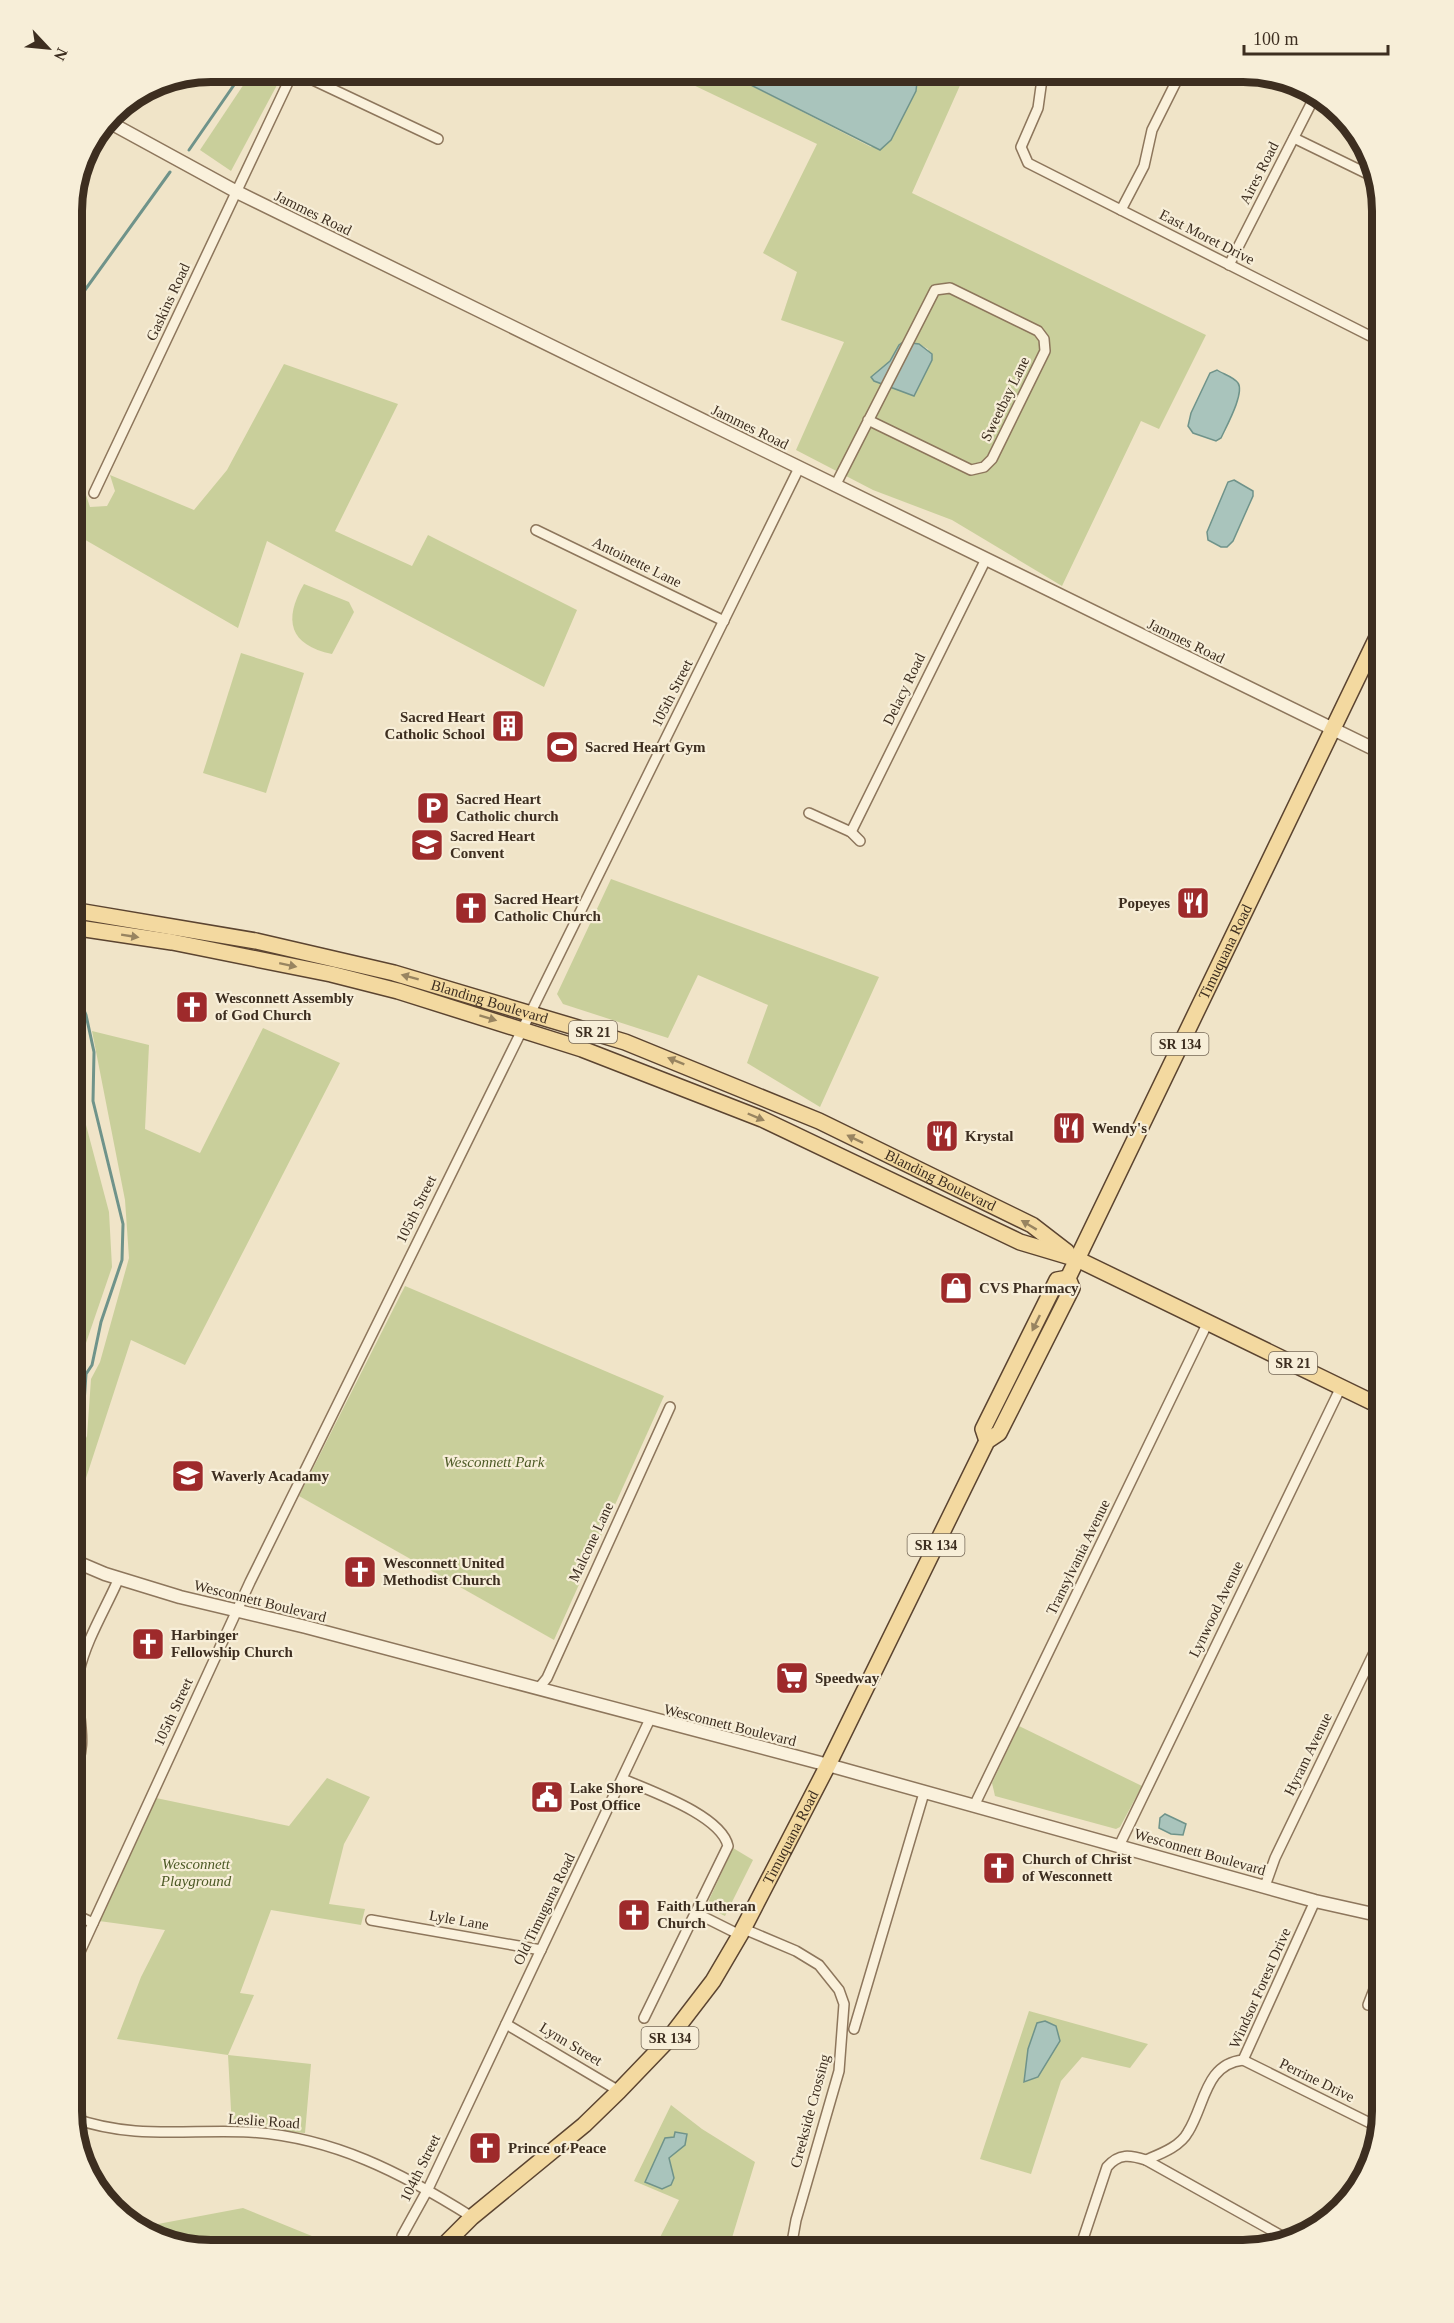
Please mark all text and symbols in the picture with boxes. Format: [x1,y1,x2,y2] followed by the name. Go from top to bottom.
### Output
[18,18,78,78] north arrow
[1244,18,1388,56] scale bar
[1253,29,1299,49] text: 100 m
[51,45,71,64] text: N
[1236,139,1282,207] street label: Aires Road
[272,187,355,239] street label: Jammes Road
[1157,206,1257,268] street label: East Moret Drive
[143,260,193,343] street label: Gaskins Road
[978,354,1033,444] street label: Sweetbay Lane
[709,401,792,453] street label: Jammes Road
[590,534,684,591] street label: Antoinette Lane
[1145,615,1228,667] street label: Jammes Road
[880,650,928,728] street label: Delacy Road
[648,656,696,729] street label: 105th Street
[490,708,526,744] building icon: Sacred Heart Catholic School
[385,709,485,742] place label: Sacred Heart Catholic School
[544,729,580,765] sports icon: Sacred Heart Gym
[585,739,706,755] place label: Sacred Heart Gym
[415,790,451,826] parking icon: Sacred Heart Catholic church
[456,791,559,824] place label: Sacred Heart Catholic church
[409,827,445,863] school or university icon: Sacred Heart Convent
[450,828,535,861] place label: Sacred Heart Convent
[1175,885,1211,921] restaurant icon: Popeyes
[453,890,489,926] church icon: Sacred Heart Catholic Church
[494,891,601,924] place label: Sacred Heart Catholic Church
[1118,895,1170,911] place label: Popeyes
[1196,901,1255,1002] street label: Timuquana Road
[121,931,140,940] one-way arrow
[279,961,298,970] one-way arrow
[401,972,419,981] one-way arrow
[429,977,550,1027] street label: Blanding Boulevard
[174,989,210,1025] church icon: Wesconnett Assembly of God Church
[215,990,354,1023] place label: Wesconnett Assembly of God Church
[479,1014,497,1023] one-way arrow
[569,1021,617,1043] road number: SR 21
[1152,1033,1208,1055] road number: SR 134
[666,1056,684,1066] one-way arrow
[1051,1110,1087,1146] restaurant icon: Wendy's
[747,1112,765,1122] one-way arrow
[924,1118,960,1154] restaurant icon: Krystal
[1092,1120,1147,1136] place label: Wendy's
[965,1128,1013,1144] place label: Krystal
[846,1134,863,1143] one-way arrow
[882,1147,999,1214] street label: Blanding Boulevard
[393,1172,440,1245] street label: 105th Street
[1021,1219,1037,1230] one-way arrow
[938,1270,974,1306] shop icon: CVS Pharmacy
[979,1280,1079,1296] place label: CVS Pharmacy
[1031,1315,1041,1332] one-way arrow
[1269,1352,1317,1374] road number: SR 21
[444,1454,545,1470] park label: Wesconnett Park
[170,1458,206,1494] school or university icon: Waverly Acadamy
[211,1468,329,1484] place label: Waverly Acadamy
[1043,1496,1113,1617] street label: Transylvania Avenue
[566,1499,617,1584] street label: Malcone Lane
[908,1534,964,1556] road number: SR 134
[342,1554,378,1590] church icon: Wesconnett United Methodist Church
[383,1555,505,1588] place label: Wesconnett United Methodist Church
[1186,1558,1246,1660] street label: Lynwood Avenue
[192,1577,328,1625] street label: Wesconnett Boulevard
[130,1626,166,1662] church icon: Harbinger Fellowship Church
[171,1627,293,1660] place label: Harbinger Fellowship Church
[774,1660,810,1696] supermarket icon: Speedway
[815,1670,880,1686] place label: Speedway
[150,1675,196,1748] street label: 105th Street
[662,1701,798,1749] street label: Wesconnett Boulevard
[1281,1710,1335,1798] street label: Hyram Avenue
[529,1779,565,1815] public building icon: Lake Shore Post Office
[570,1780,644,1813] place label: Lake Shore Post Office
[760,1787,822,1887] street label: Timuquana Road
[1133,1826,1268,1879] street label: Wesconnett Boulevard
[510,1850,578,1968] street label: Old Timuguna Road
[981,1850,1017,1886] church icon: Church of Christ of Wesconnett
[1022,1851,1132,1884] place label: Church of Christ of Wesconnett
[160,1856,232,1889] park label: Wesconnett Playground
[616,1897,652,1933] church icon: Faith Lutheran Church
[657,1898,756,1931] place label: Faith Lutheran Church
[428,1907,490,1933] street label: Lyle Lane
[1226,1925,1294,2051] street label: Windsor Forest Drive
[537,2019,606,2069] street label: Lynn Street
[642,2027,698,2049] road number: SR 134
[787,2052,833,2170] street label: Creekside Crossing
[1277,2055,1357,2105] street label: Perrine Drive
[227,2111,301,2132] street label: Leslie Road
[467,2130,503,2166] church icon: Prince of Peace
[397,2131,444,2204] street label: 104th Street
[508,2140,607,2156] place label: Prince of Peace

